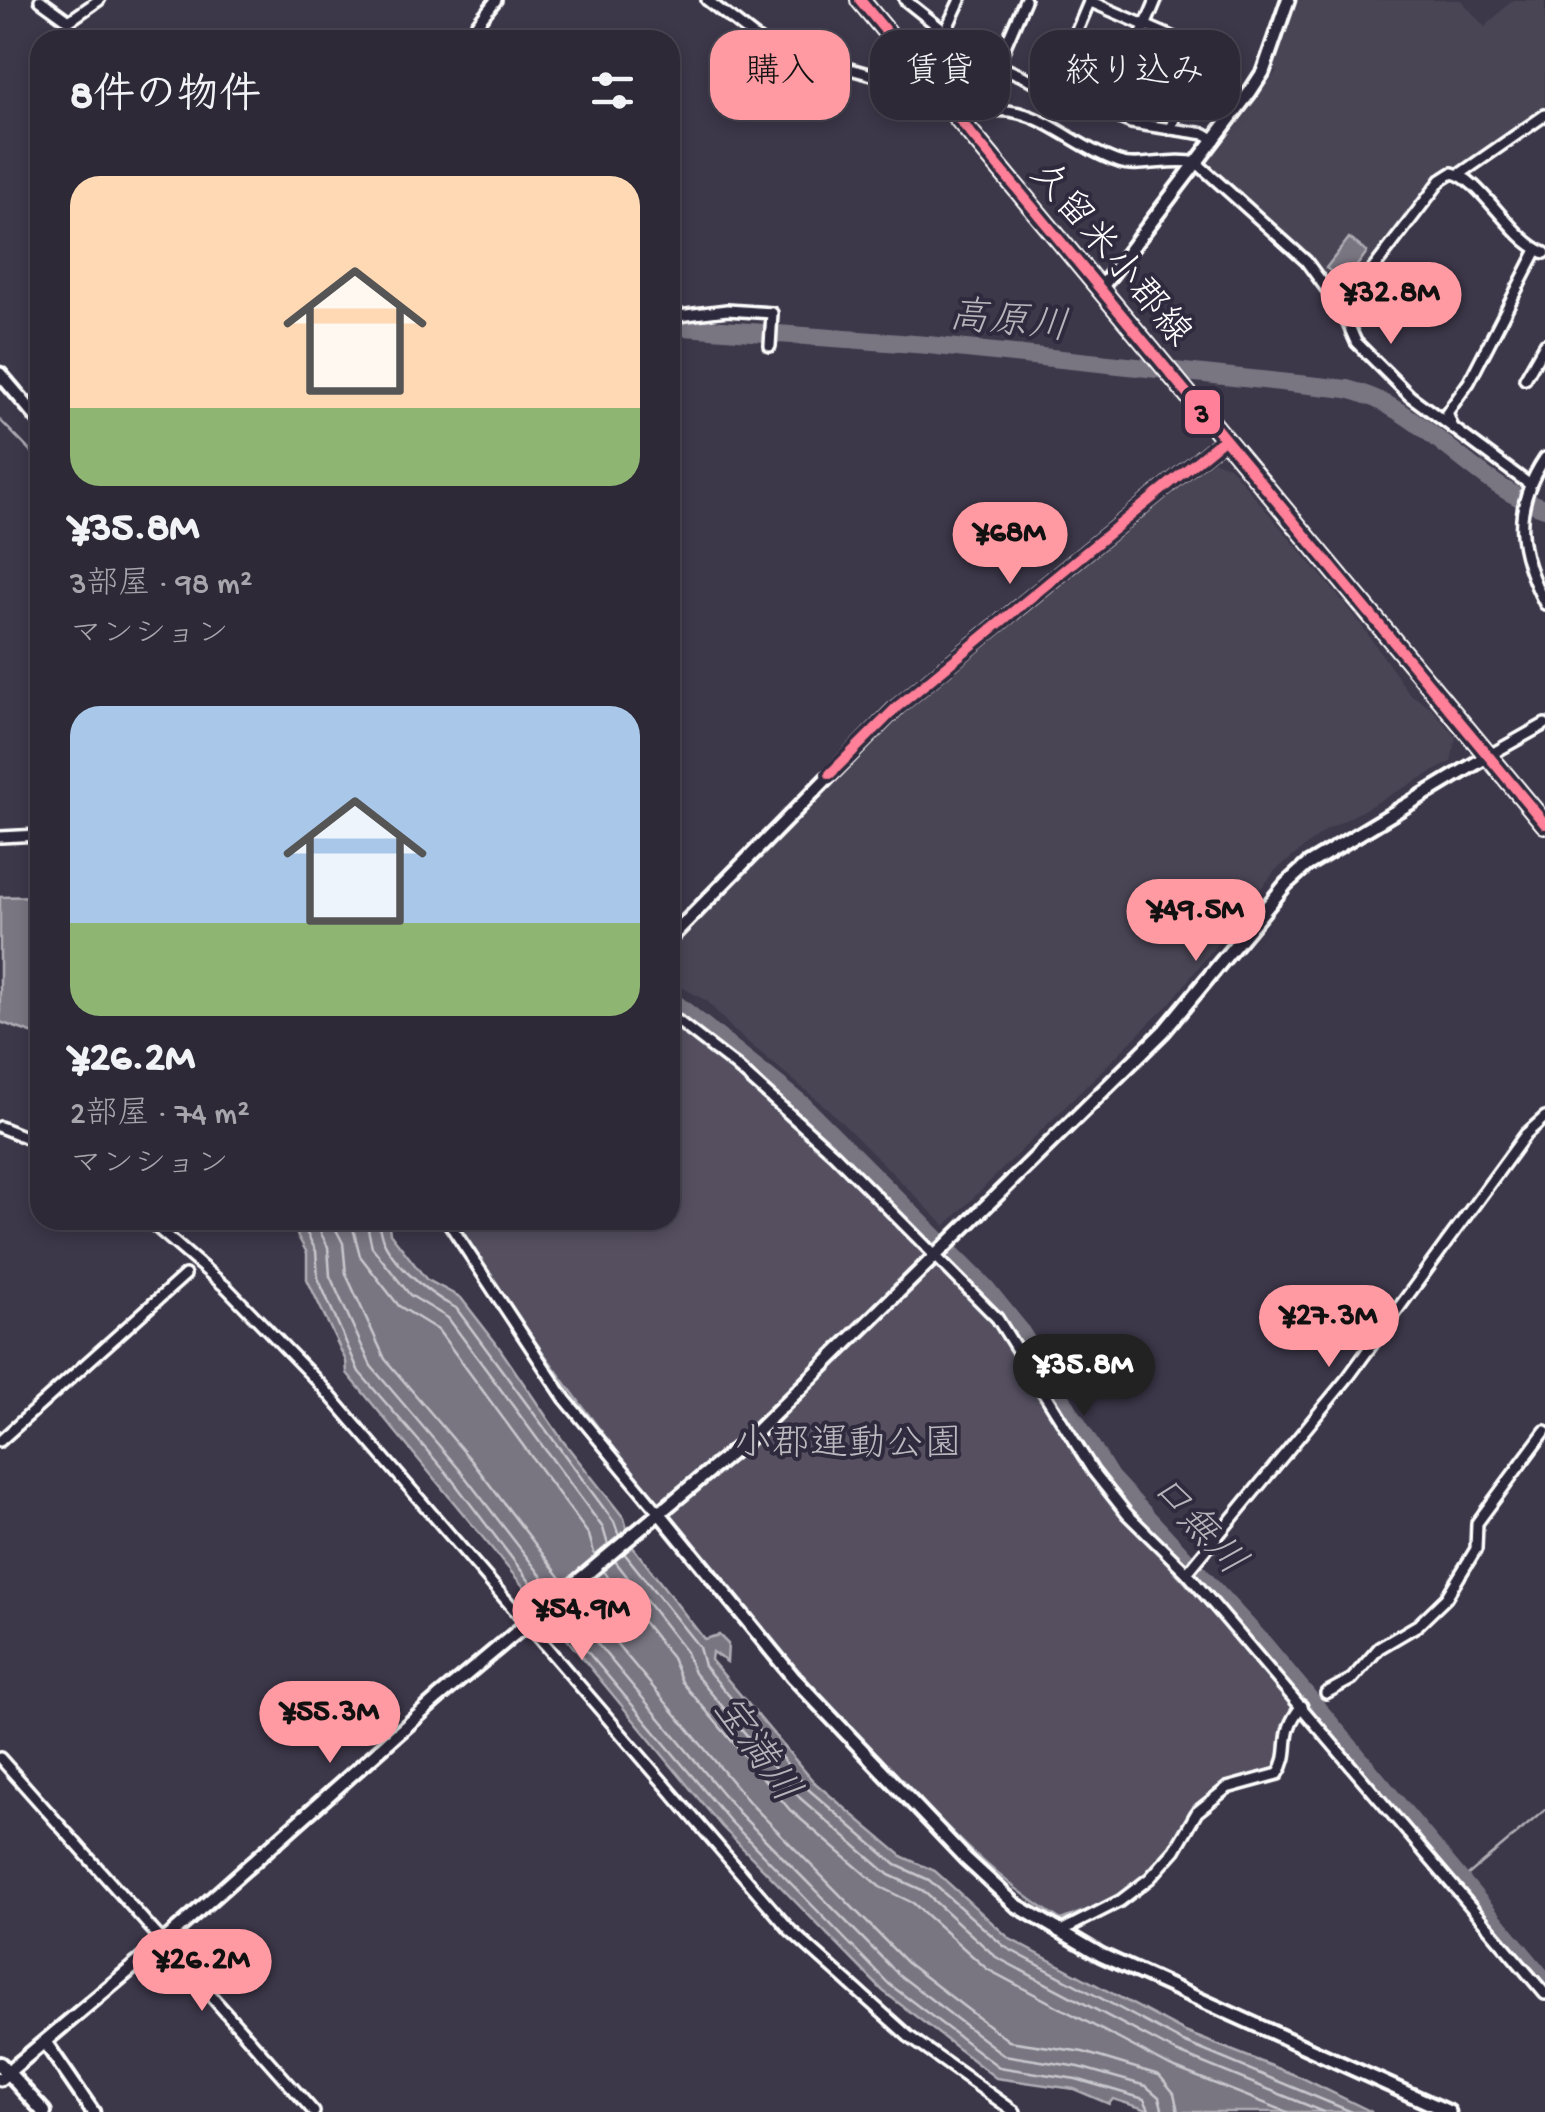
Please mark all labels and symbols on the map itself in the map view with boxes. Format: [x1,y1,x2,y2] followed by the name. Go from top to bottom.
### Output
[1018,153,1200,357] street label: 久留米小郡線
[1310,262,1472,347] pin: ¥32.8M
[946,293,1071,354] water label: 高原川
[1183,388,1222,436] line badge: 3
[1194,400,1209,433] text: 3
[951,502,1069,587] pin: ¥68M
[1115,879,1277,964] pin: ¥49.5M
[1248,1285,1410,1370] pin: ¥27.3M
[1003,1334,1165,1419] pin: ¥35.8M
[734,1423,962,1469] park label: 小郡運動公園
[1137,1466,1255,1587] water label: 口無川
[501,1578,663,1663] pin: ¥54.9M
[249,1681,411,1766] pin: ¥55.3M
[700,1687,809,1813] water label: 宝満川
[121,1929,283,2014] pin: ¥26.2M

